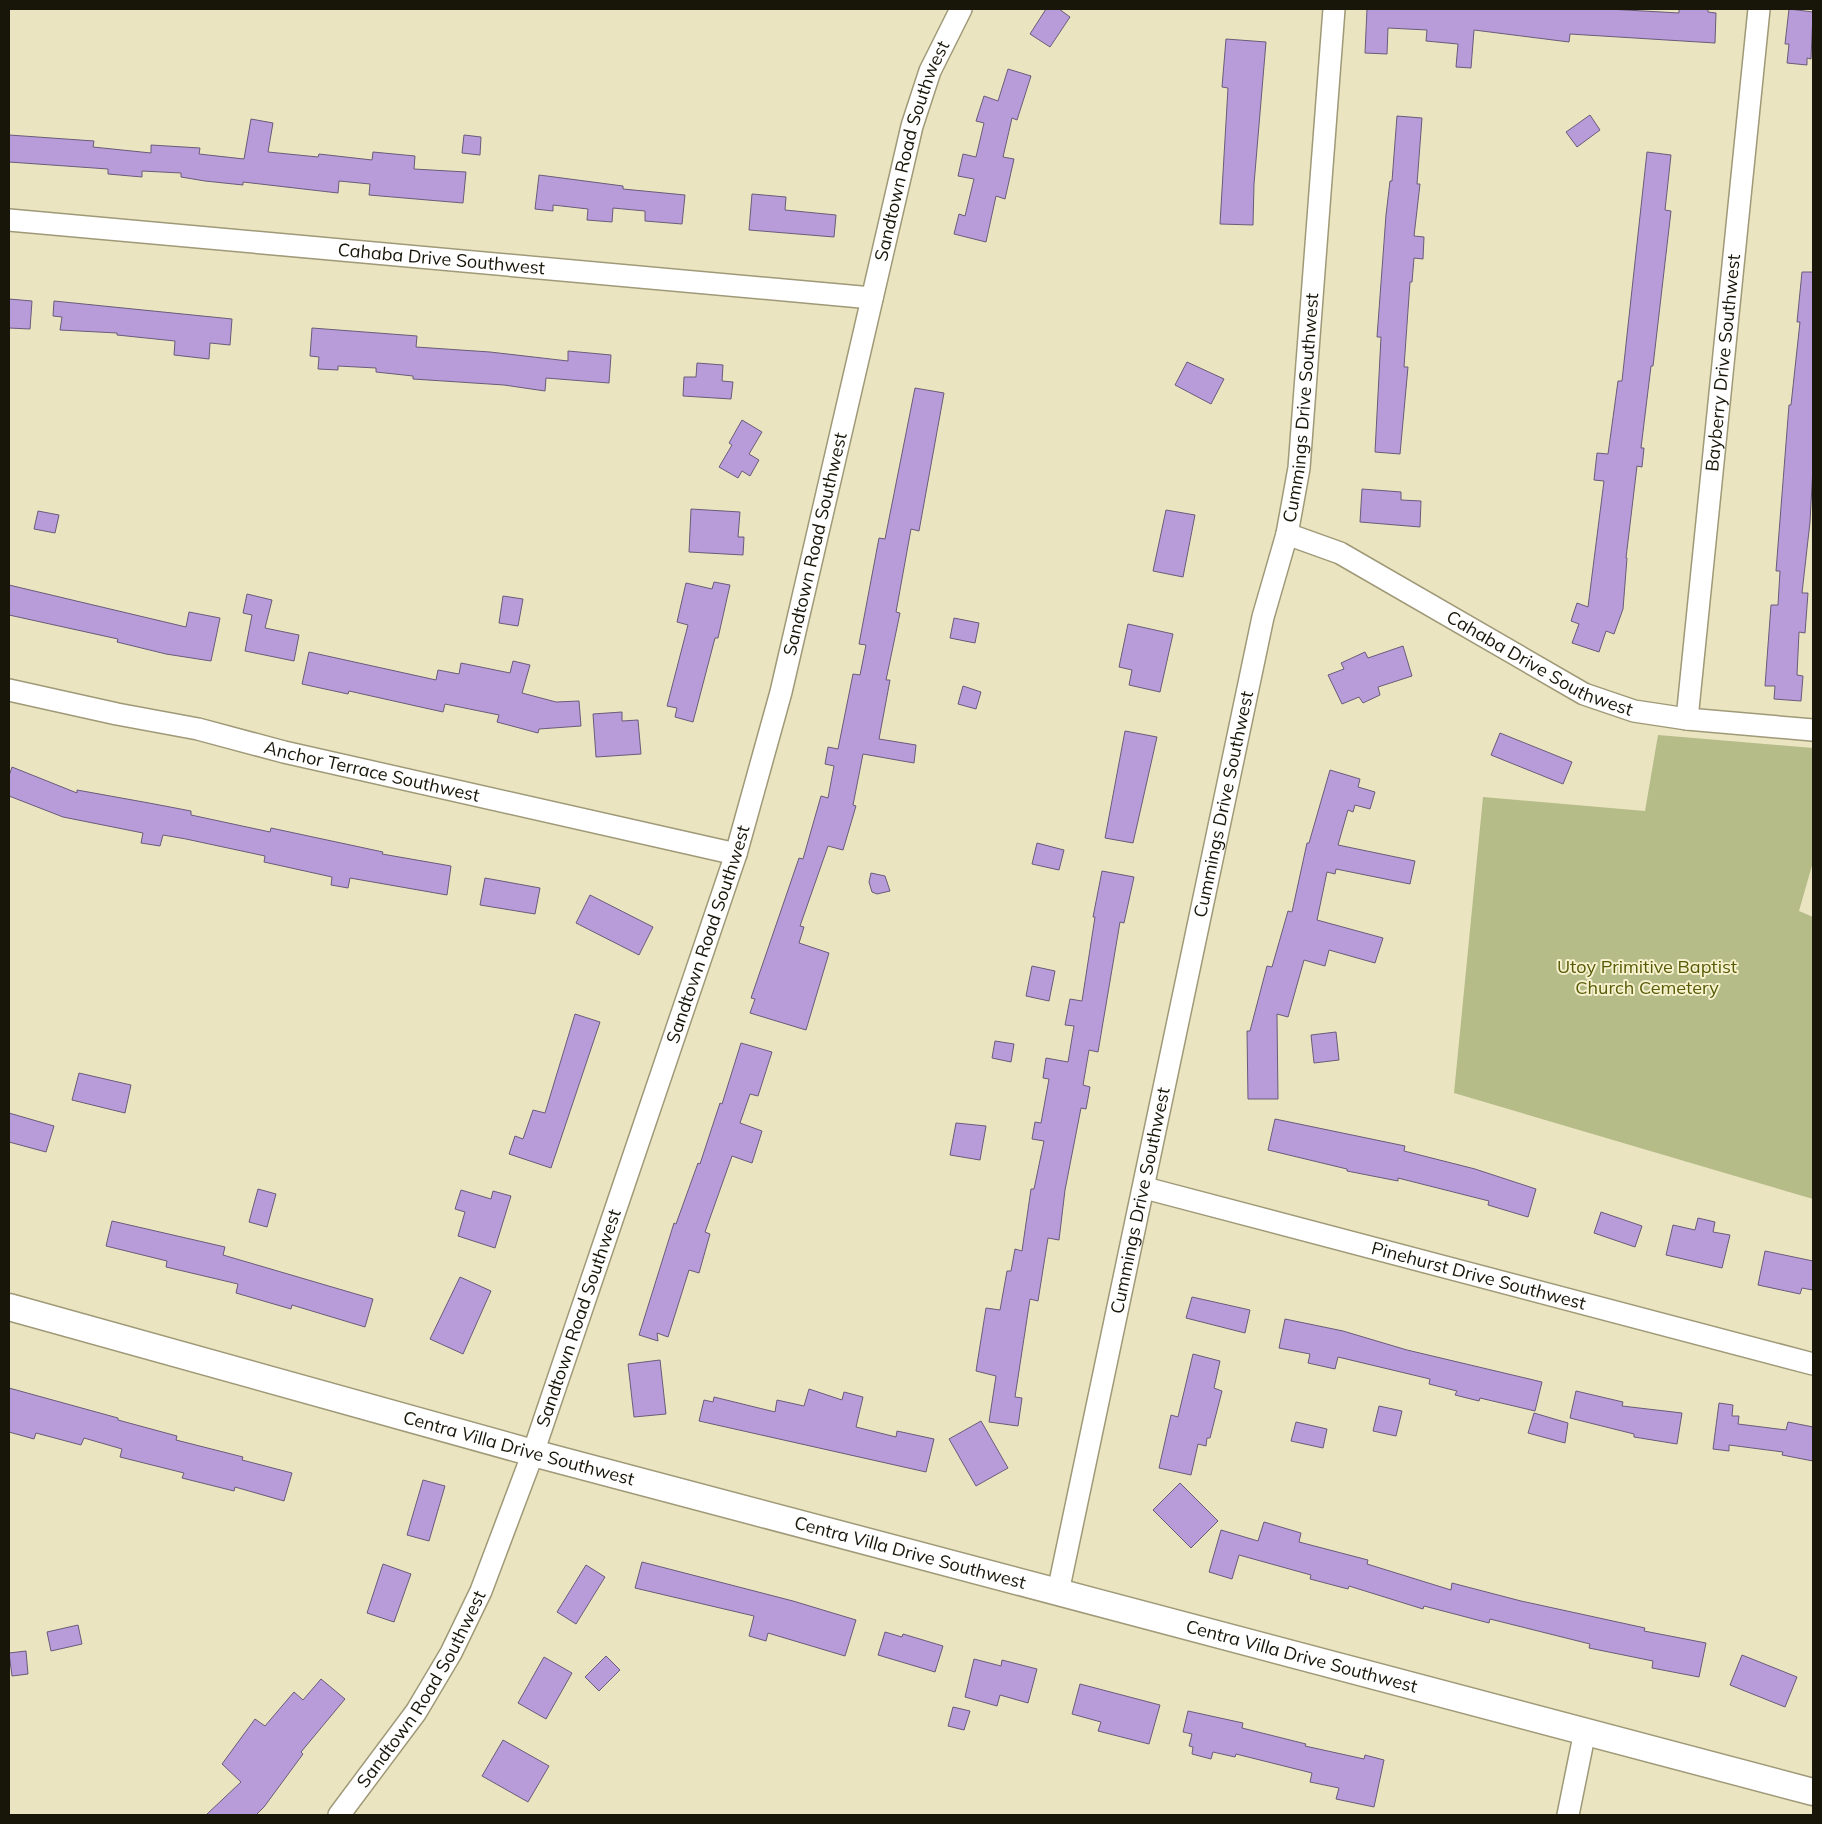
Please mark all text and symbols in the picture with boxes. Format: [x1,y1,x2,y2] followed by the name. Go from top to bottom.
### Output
[869,37,954,263] street label: Sandtown Road Southwest
[337,238,546,279] street label: Cahaba Drive Southwest
[1700,253,1745,473] street label: Bayberry Drive Southwest
[1277,292,1323,524] street label: Cummings Drive Southwest
[778,430,852,658] street label: Sandtown Road Southwest
[1442,605,1636,721] street label: Cahaba Drive Southwest
[1188,689,1258,919] street label: Cummings Drive Southwest
[262,735,482,807] street label: Anchor Terrace Southwest
[661,823,754,1046] street label: Sandtown Road Southwest
[1557,955,1737,999] park label: Utoy Primitive Baptist Church Cemetery
[1105,1085,1175,1316] street label: Cummings Drive Southwest
[531,1206,626,1430] street label: Sandtown Road Southwest
[1369,1236,1589,1315] street label: Pinehurst Drive Southwest
[401,1405,637,1490] street label: Centra Villa Drive Southwest
[792,1511,1028,1594] street label: Centra Villa Drive Southwest
[351,1586,491,1792] street label: Sandtown Road Southwest
[1183,1614,1420,1698] street label: Centra Villa Drive Southwest

